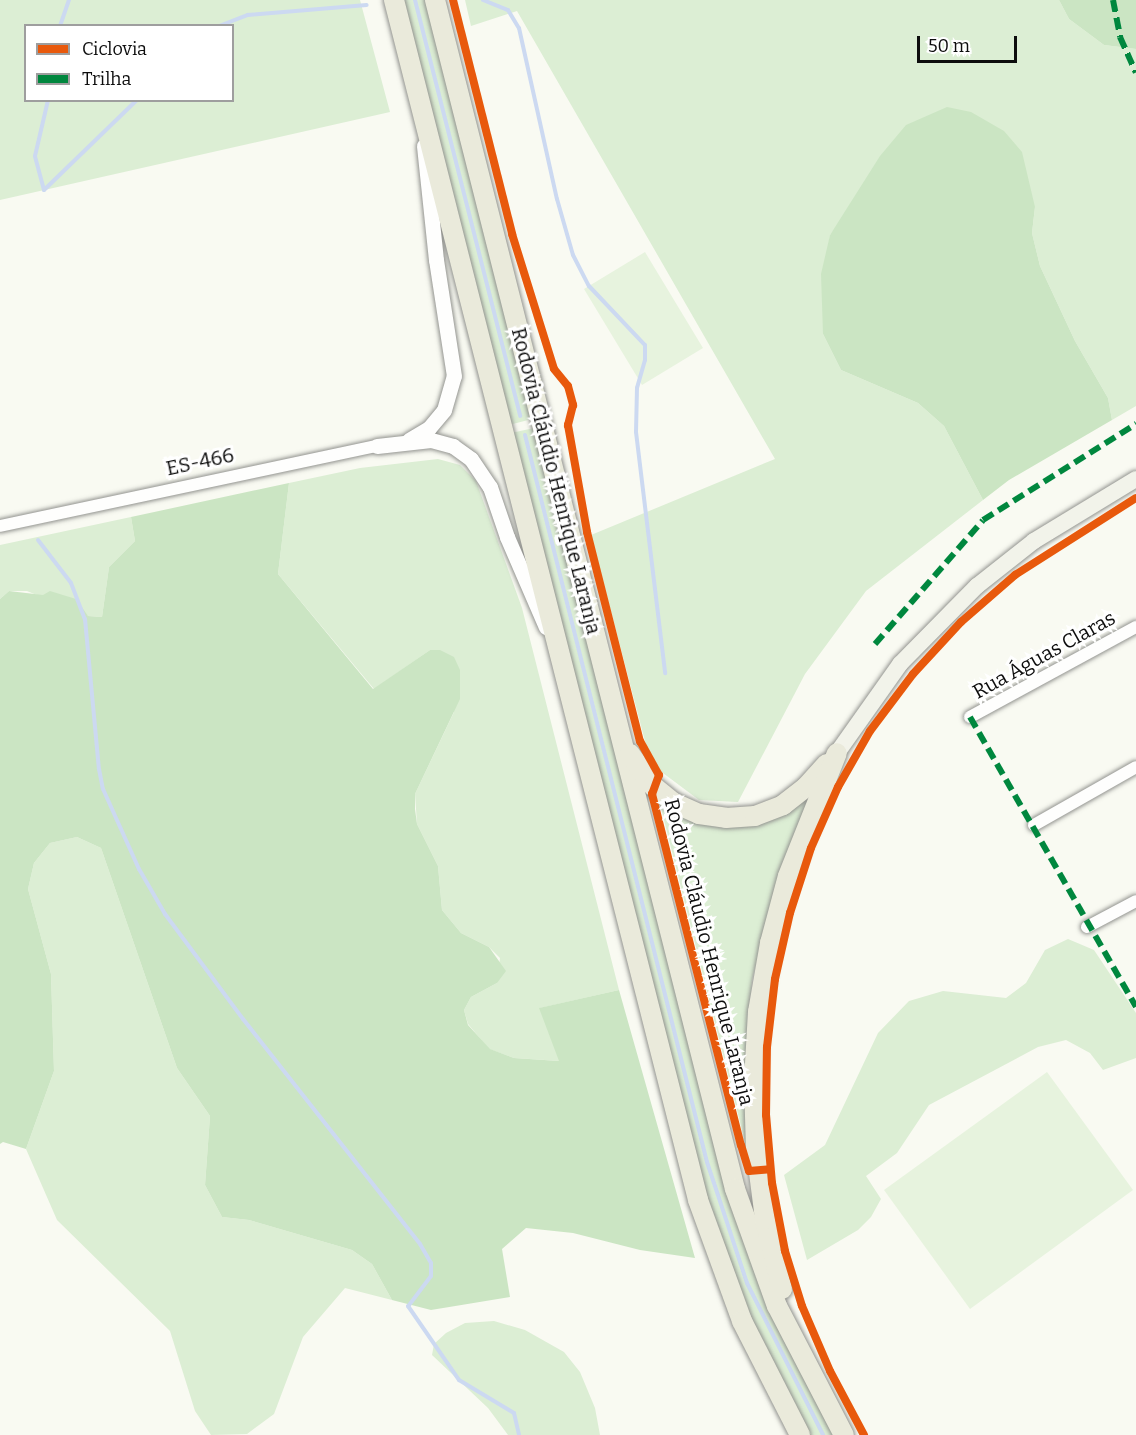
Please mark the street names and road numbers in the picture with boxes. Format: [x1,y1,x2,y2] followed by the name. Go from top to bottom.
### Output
[506,325,606,637] street label: Rodovia Cláudio Henrique Laranja
[164,443,236,481] street label: ES-466
[968,606,1120,704] street label: Rua Águas Claras
[659,796,759,1108] street label: Rodovia Cláudio Henrique Laranja

